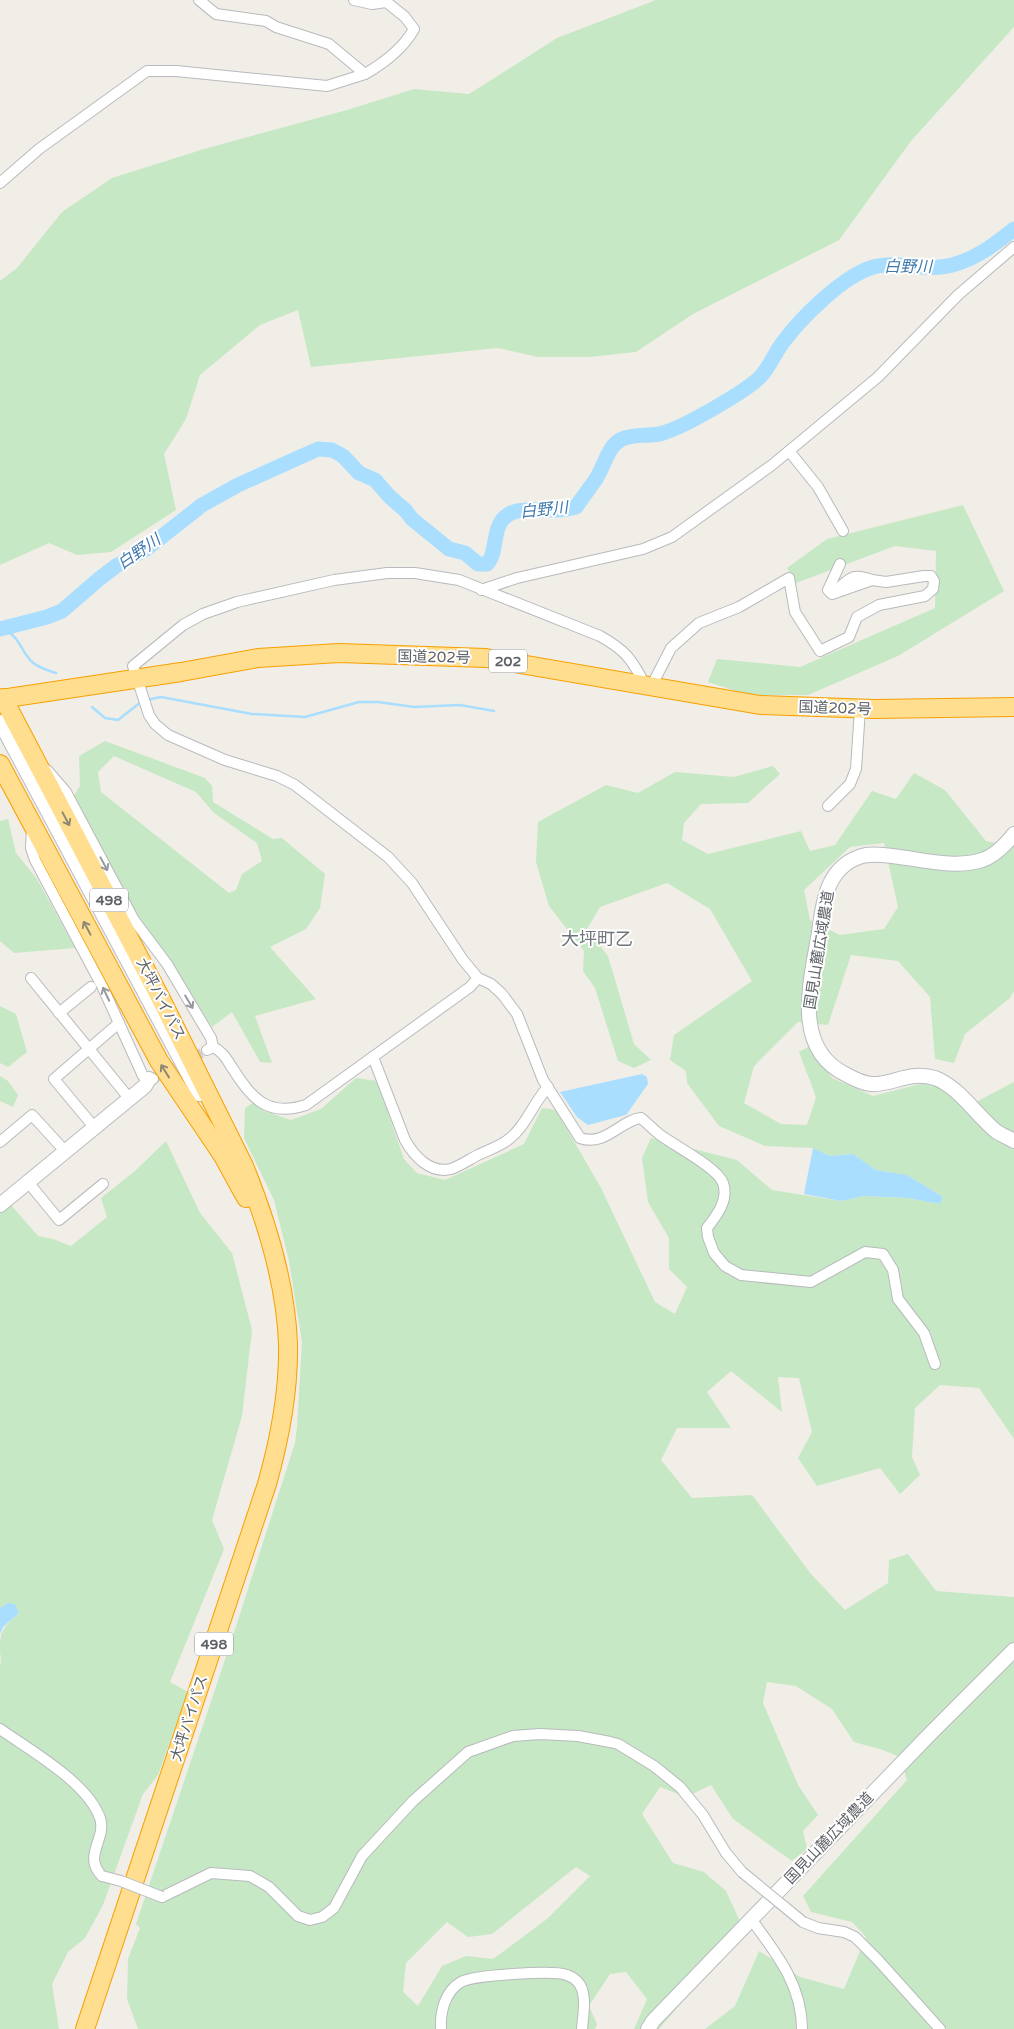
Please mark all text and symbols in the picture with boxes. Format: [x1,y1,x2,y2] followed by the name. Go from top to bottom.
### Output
[884,257,934,277] water label: 白野川
[519,497,571,522] water label: 白野川
[114,529,166,574] water label: 白野川
[397,647,471,667] street label: 国道202号
[489,649,527,672] road number: 202
[798,698,872,718] street label: 国道202号
[61,811,71,826] one-way arrow
[100,856,109,871] one-way arrow
[90,888,128,912] road number: 498
[801,889,837,1011] street label: 国見山麓広域農道
[82,921,91,936] one-way arrow
[561,928,633,950] district label: 大坪町乙
[133,955,189,1043] street label: 大坪バイパス
[101,987,111,1002] one-way arrow
[185,994,195,1008] one-way arrow
[159,1064,169,1078] one-way arrow
[195,1632,233,1656] road number: 498
[167,1673,211,1763] street label: 大坪バイパス
[781,1789,877,1887] street label: 国見山麓広域農道

